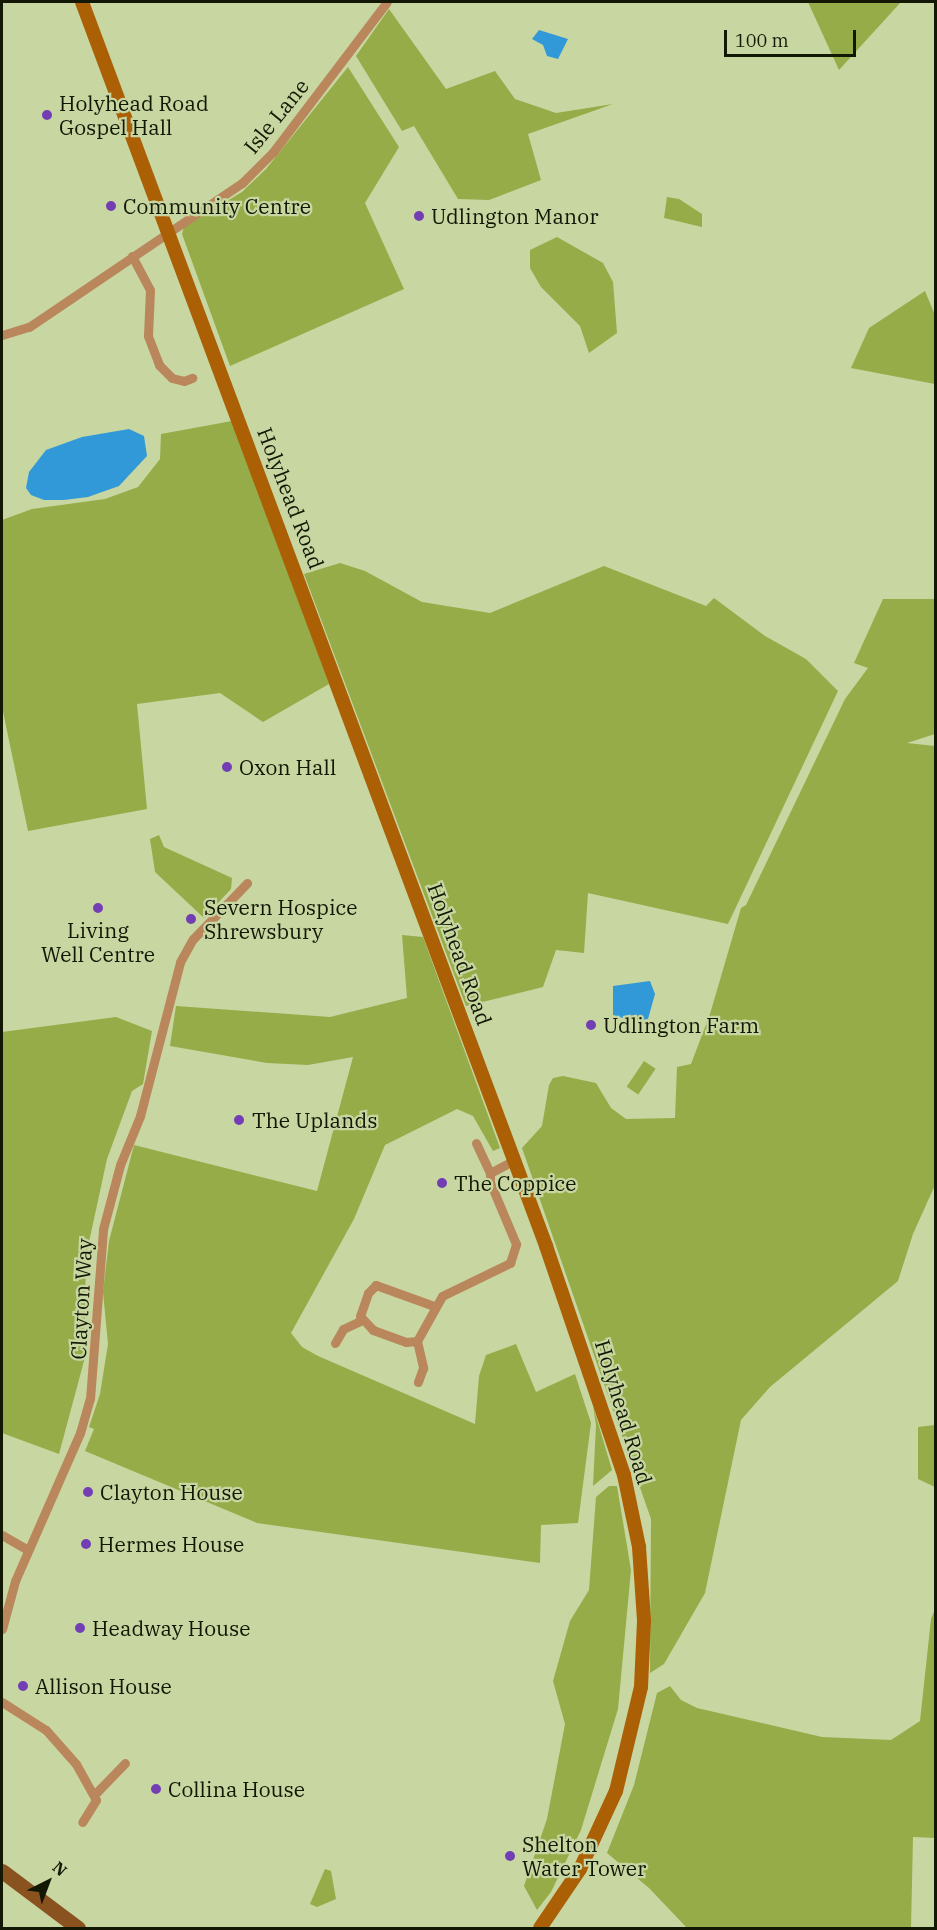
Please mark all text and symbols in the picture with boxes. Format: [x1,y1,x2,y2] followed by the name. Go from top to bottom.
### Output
[727,18,859,56] scale bar
[735,29,789,52] text: 100 m
[238,74,314,158] street label: Isle Lane
[59,90,209,140] place label: Holyhead Road Gospel Hall
[40,108,54,122] marker: Holyhead Road Gospel Hall
[123,193,311,219] place label: Community Centre
[104,199,118,213] marker: Community Centre
[431,203,598,229] place label: Udlington Manor
[412,209,426,223] marker: Udlington Manor
[252,424,330,572] street label: Holyhead Road
[239,754,336,780] place label: Oxon Hall
[220,760,234,774] marker: Oxon Hall
[423,879,497,1029] street label: Holyhead Road
[204,894,357,944] place label: Severn Hospice Shrewsbury
[91,901,105,915] marker: Living Well Centre
[182,910,200,928] marker: Severn Hospice Shrewsbury
[41,917,155,967] place label: Living Well Centre
[603,1012,759,1038] place label: Udlington Farm
[584,1018,598,1032] marker: Udlington Farm
[252,1107,377,1133] place label: The Uplands
[230,1111,248,1129] marker: The Uplands
[454,1170,576,1196] place label: The Coppice
[435,1176,449,1190] marker: The Coppice
[65,1238,97,1360] street label: Clayton Way
[590,1337,658,1487] street label: Holyhead Road
[100,1479,243,1505] place label: Clayton House
[81,1485,95,1499] marker: Clayton House
[98,1531,244,1557] place label: Hermes House
[79,1537,93,1551] marker: Hermes House
[92,1615,251,1641] place label: Headway House
[73,1621,87,1635] marker: Headway House
[35,1673,172,1699] place label: Allison House
[16,1679,30,1693] marker: Allison House
[168,1776,305,1802] place label: Collina House
[149,1782,163,1796] marker: Collina House
[522,1831,646,1881] place label: Shelton Water Tower
[503,1849,517,1863] marker: Shelton Water Tower
[18,1852,78,1912] north arrow
[49,1857,71,1880] text: N

